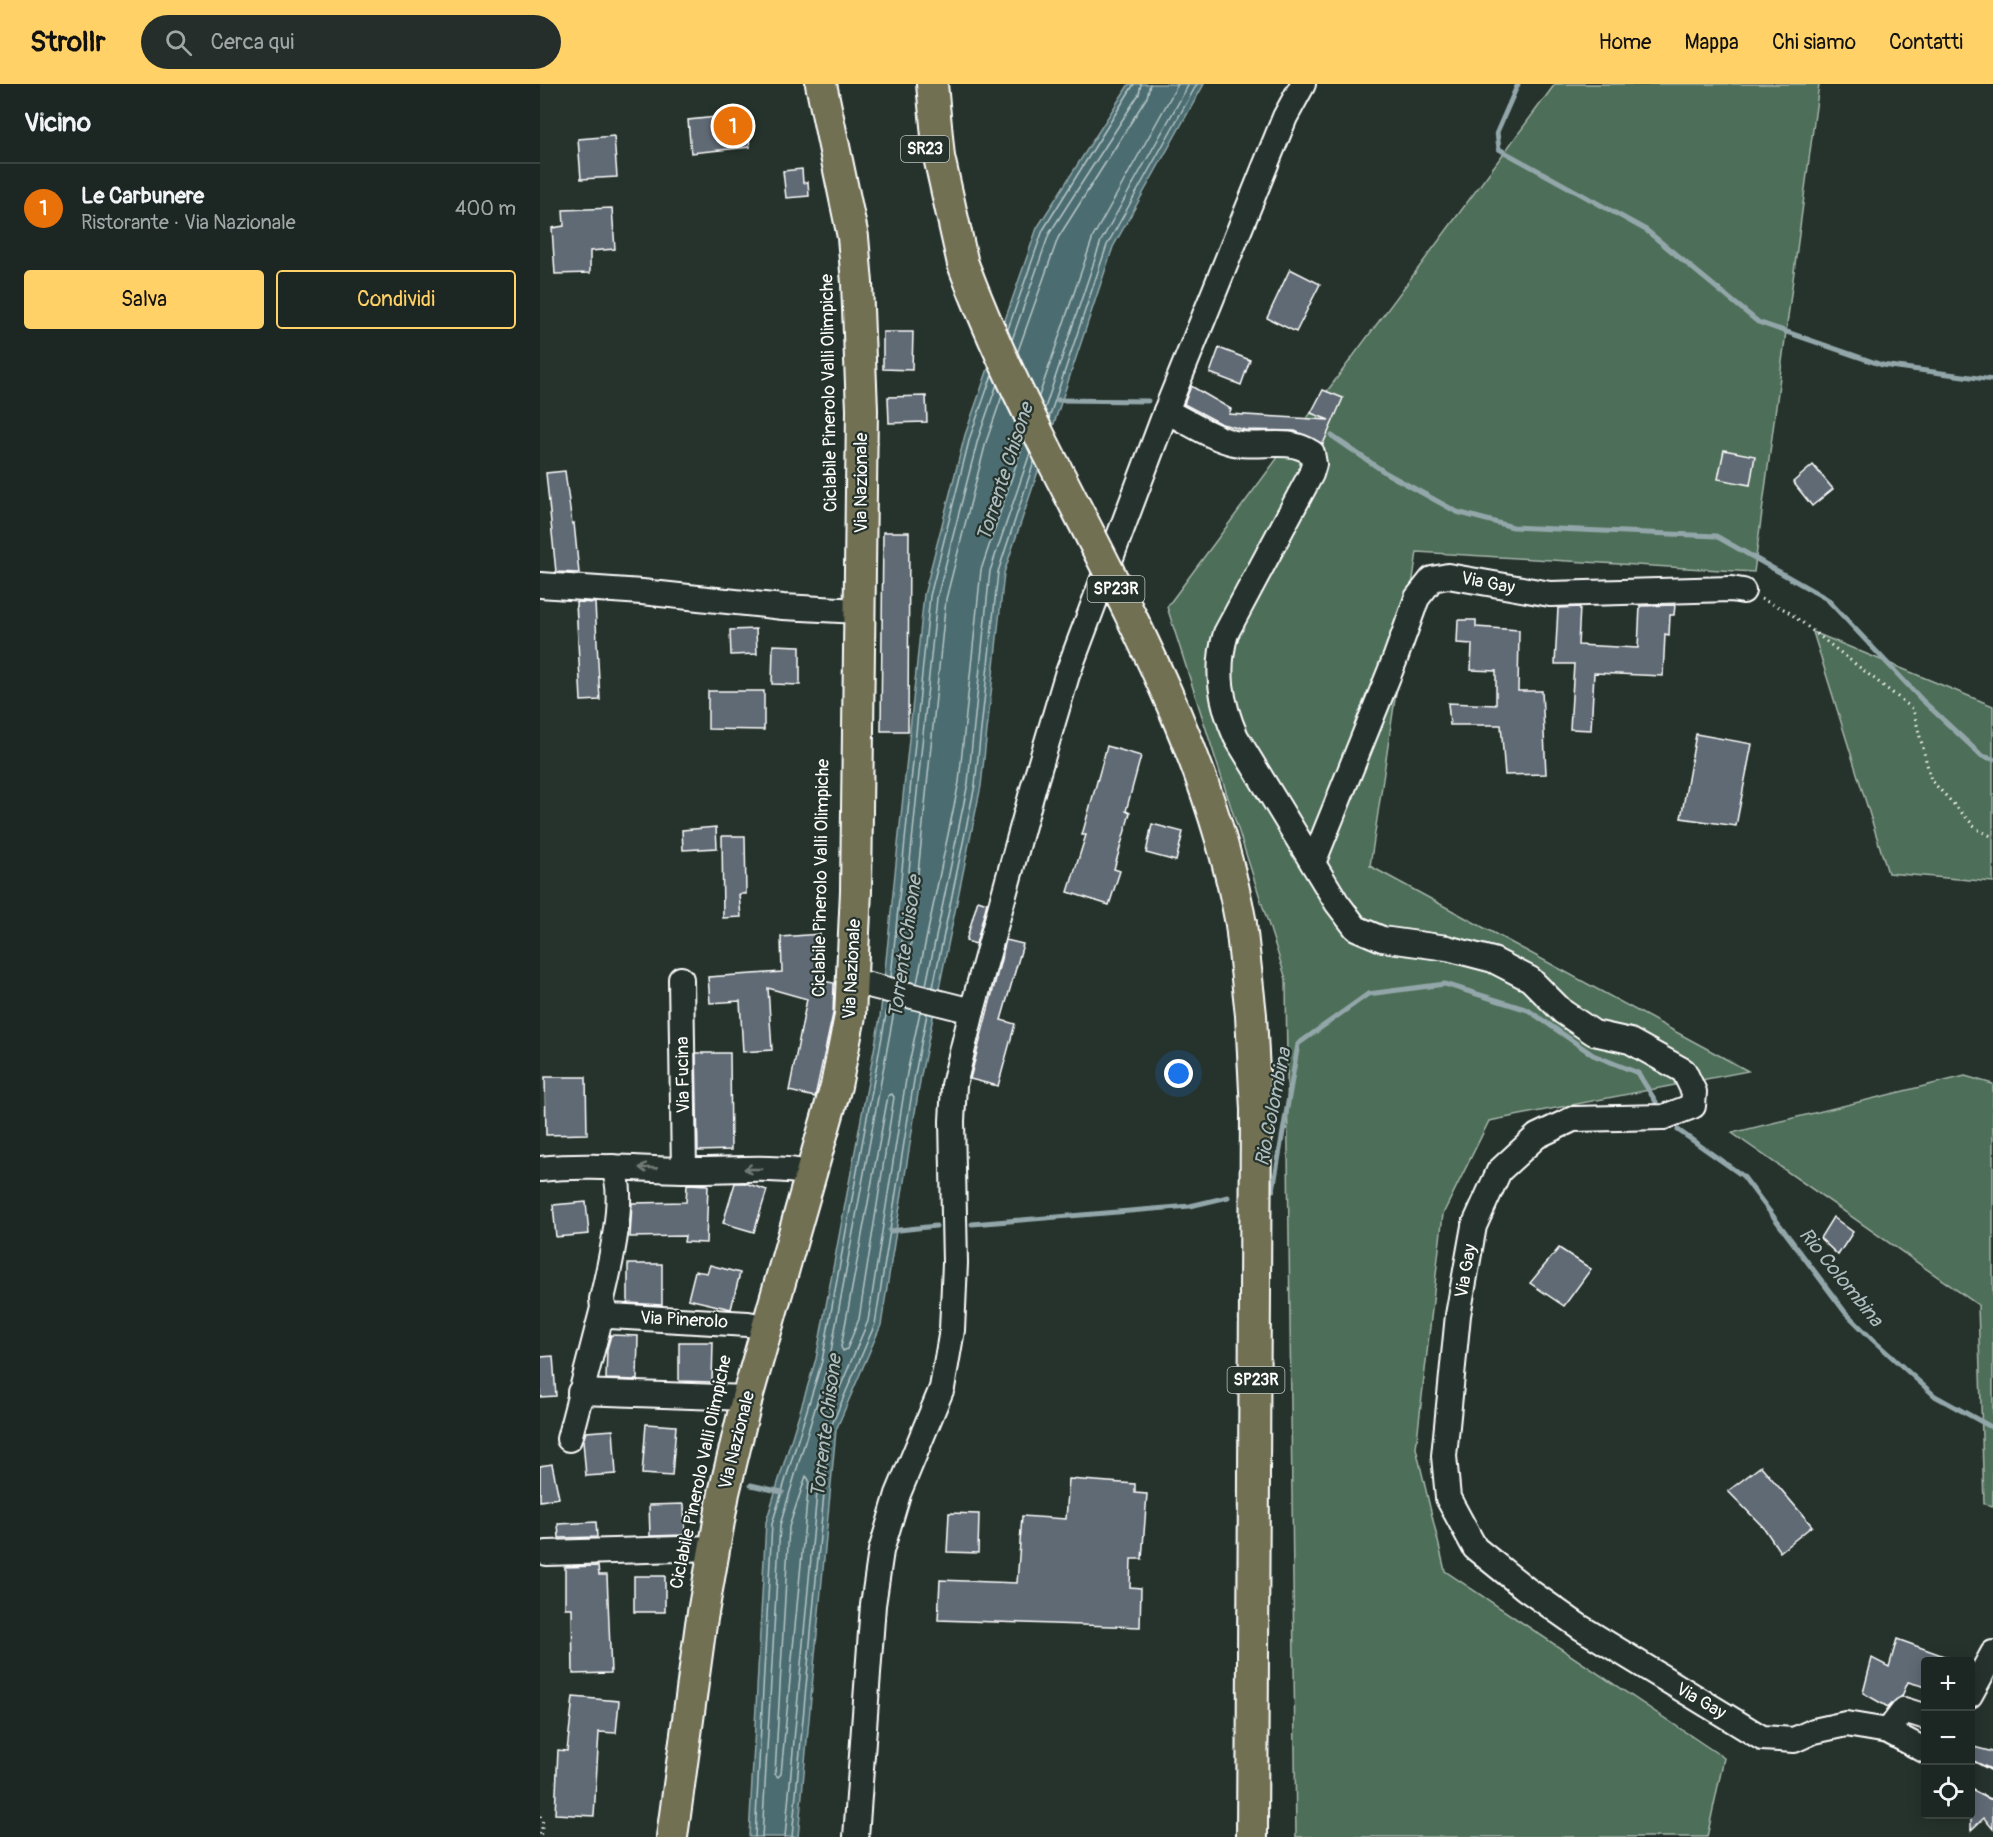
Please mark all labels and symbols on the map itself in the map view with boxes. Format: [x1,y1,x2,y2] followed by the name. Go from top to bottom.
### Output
[714,104,752,148] pin: 1
[901,136,949,162] road number: SR23
[815,274,843,512] street label: Ciclabile Pinerolo Valli Olimpiche
[971,398,1040,544] water label: Torrente Chisone
[850,433,873,533] street label: Via Nazionale
[1459,567,1517,600] street label: Via Gay
[1088,576,1144,602] road number: SP23R
[807,759,835,997] street label: Ciclabile Pinerolo Valli Olimpiche
[883,872,928,1020] water label: Torrente Chisone
[838,918,866,1020] street label: Via Nazionale
[671,1036,695,1114] street label: Via Fucina
[1249,1044,1297,1168] water label: Rio Colombina
[1164,1059,1193,1088] your location
[638,1163,658,1174] one-way arrow
[743,1163,763,1175] one-way arrow
[1794,1223,1889,1333] water label: Rio Colombina
[1450,1242,1482,1300] street label: Via Gay
[639,1306,729,1334] street label: Via Pinerolo
[805,1351,847,1499] water label: Torrente Chisone
[665,1353,737,1591] street label: Ciclabile Pinerolo Valli Olimpiche
[1228,1367,1284,1393] road number: SP23R
[714,1388,760,1492] street label: Via Nazionale
[1672,1677,1731,1725] street label: Via Gay

